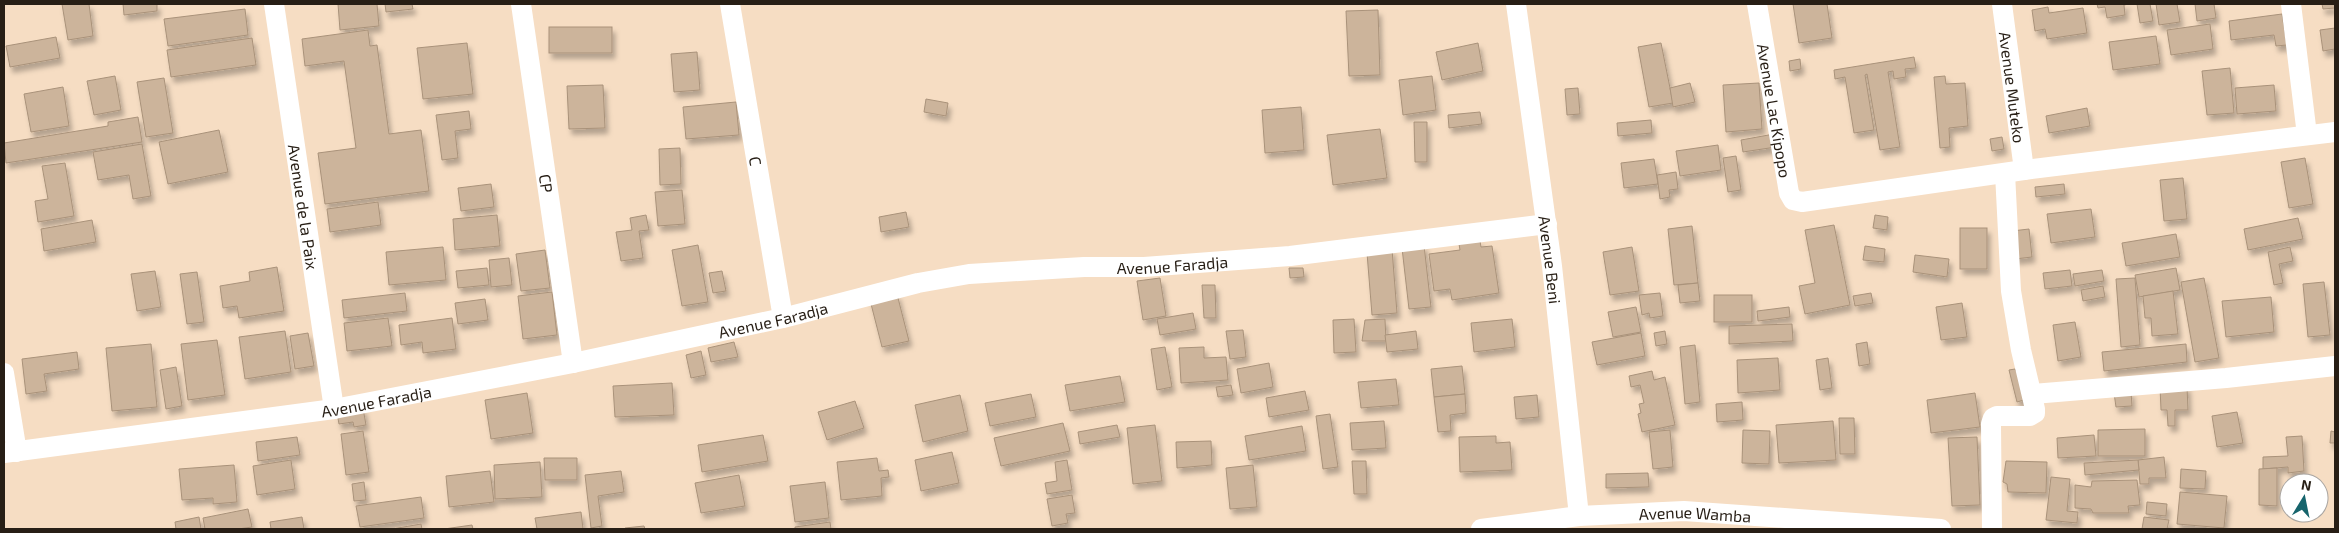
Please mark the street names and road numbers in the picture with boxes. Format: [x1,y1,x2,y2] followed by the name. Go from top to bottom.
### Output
[1996,30,2030,144] street label: Avenue Muteko
[1754,42,1796,179] street label: Avenue Lac Kipopo
[285,143,323,271] street label: Avenue de la Paix
[746,155,767,167] street label: C
[536,173,558,194] street label: CP
[1536,214,1566,305] street label: Avenue Beni
[1117,251,1229,277] street label: Avenue Faradja
[717,297,830,341] street label: Avenue Faradja
[320,381,433,420] street label: Avenue Faradja
[1638,502,1752,525] street label: Avenue Wamba

